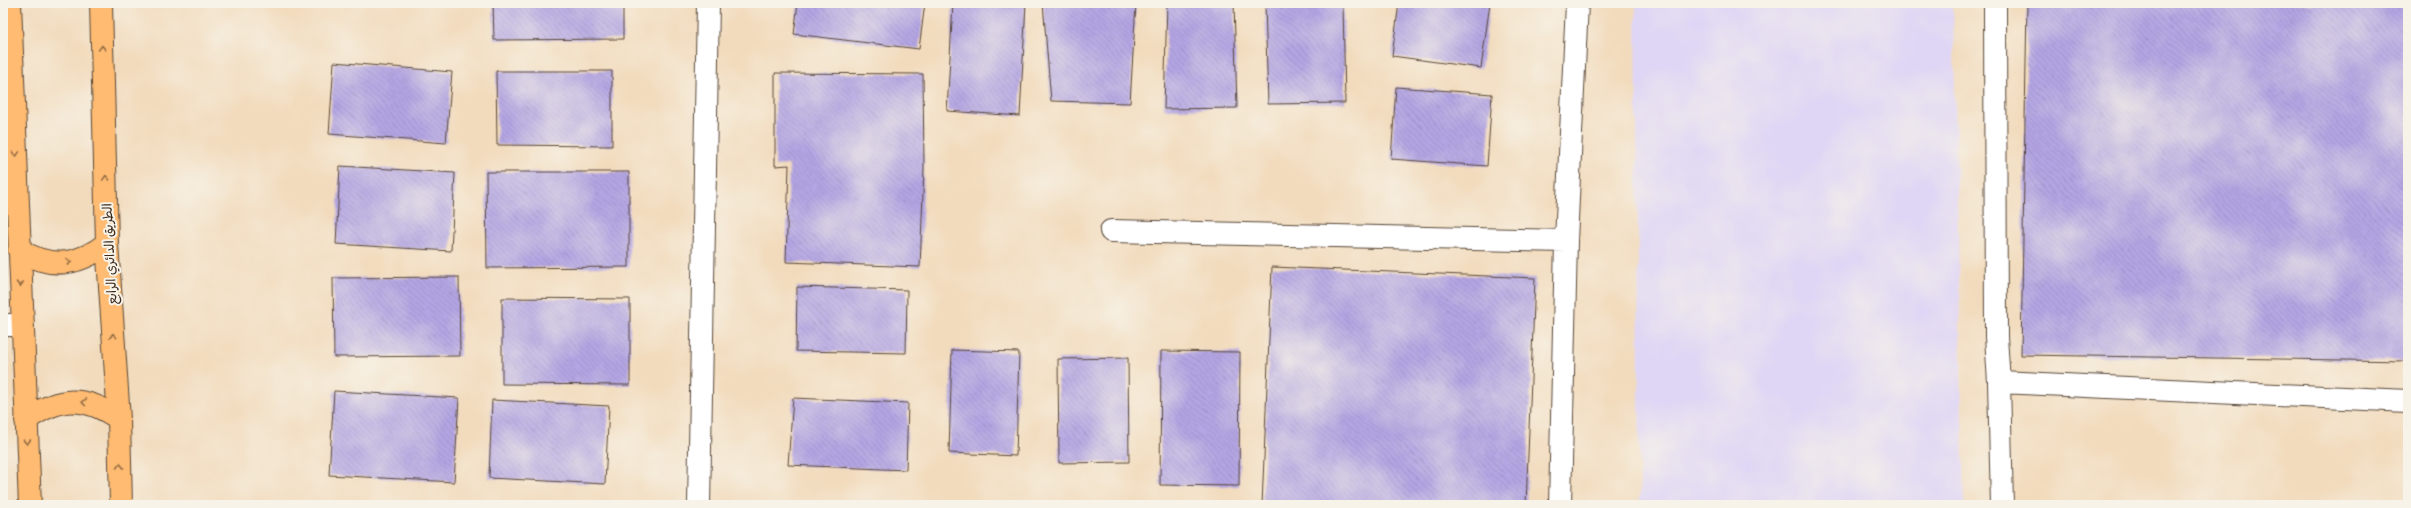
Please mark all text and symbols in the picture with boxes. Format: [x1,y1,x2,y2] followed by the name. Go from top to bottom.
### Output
[98,45,106,51] one-way arrow
[11,151,20,157] one-way arrow
[101,175,110,181] one-way arrow
[98,203,123,305] street label: الطريق الدائري الرابع
[66,258,72,267] one-way arrow
[16,281,25,287] one-way arrow
[109,333,118,339] one-way arrow
[81,398,87,407] one-way arrow
[23,439,31,445] one-way arrow
[116,463,124,469] one-way arrow

